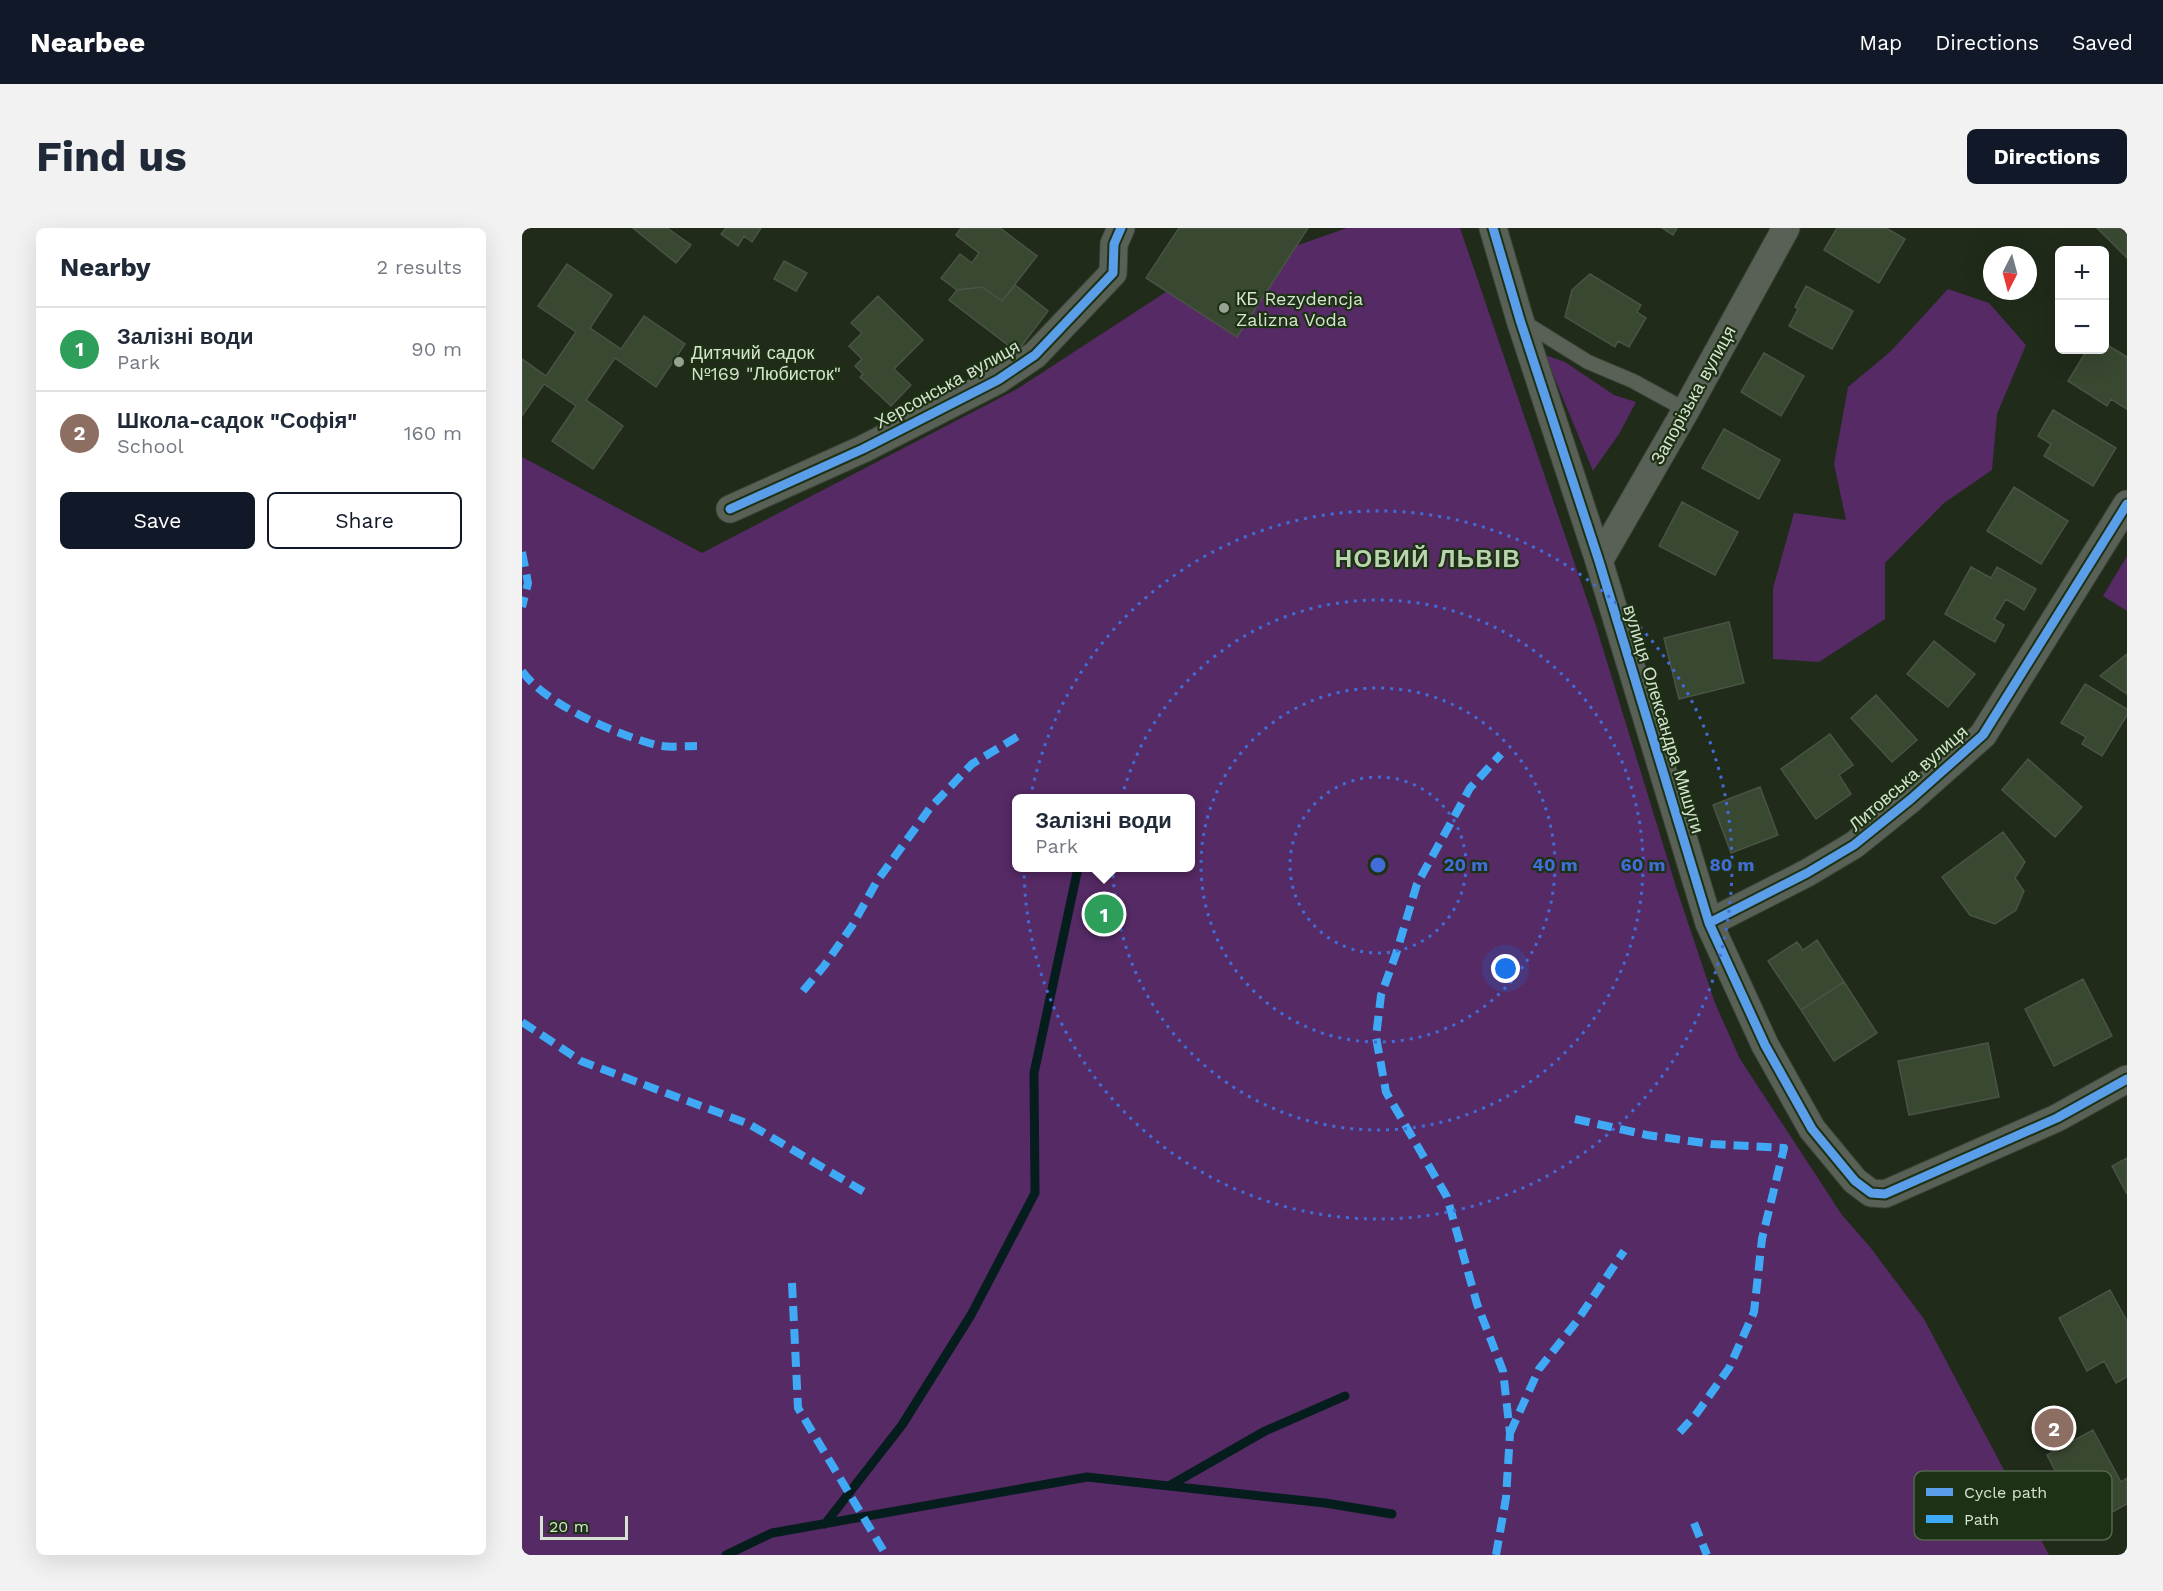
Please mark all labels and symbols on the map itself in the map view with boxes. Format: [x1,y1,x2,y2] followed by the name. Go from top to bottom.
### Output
[1983,246,2037,300] north arrow
[1236,288,1363,330] place label: КБ Rezydencja Zalizna Voda
[1217,301,1231,315] marker: КБ Rezydencja Zalizna Voda
[1646,322,1740,468] street label: Запорізька вулиця
[871,335,1023,433] street label: Херсонська вулиця
[691,342,841,384] place label: Дитячий садок №169 "Любисток"
[672,355,686,369] marker: Дитячий садок №169 "Любисток"
[1335,545,1521,573] district label: НОВИЙ ЛЬВІВ
[1619,602,1709,836] street label: вулиця Олександра Мишуги
[1844,721,1972,835] street label: Литовська вулиця
[1444,854,1488,875] text: 20 m
[1532,854,1578,875] text: 40 m
[1621,854,1665,875] text: 60 m
[1710,854,1754,875] text: 80 m
[1368,855,1388,875] centre of rings
[1084,892,1124,936] pin: 1
[1491,954,1520,983] your location
[2034,1406,2074,1450] pin: 2
[1914,1471,2112,1540] legend
[1964,1483,2047,1502] text: Cycle path
[1964,1510,1999,1529] text: Path
[540,1513,628,1540] scale bar

